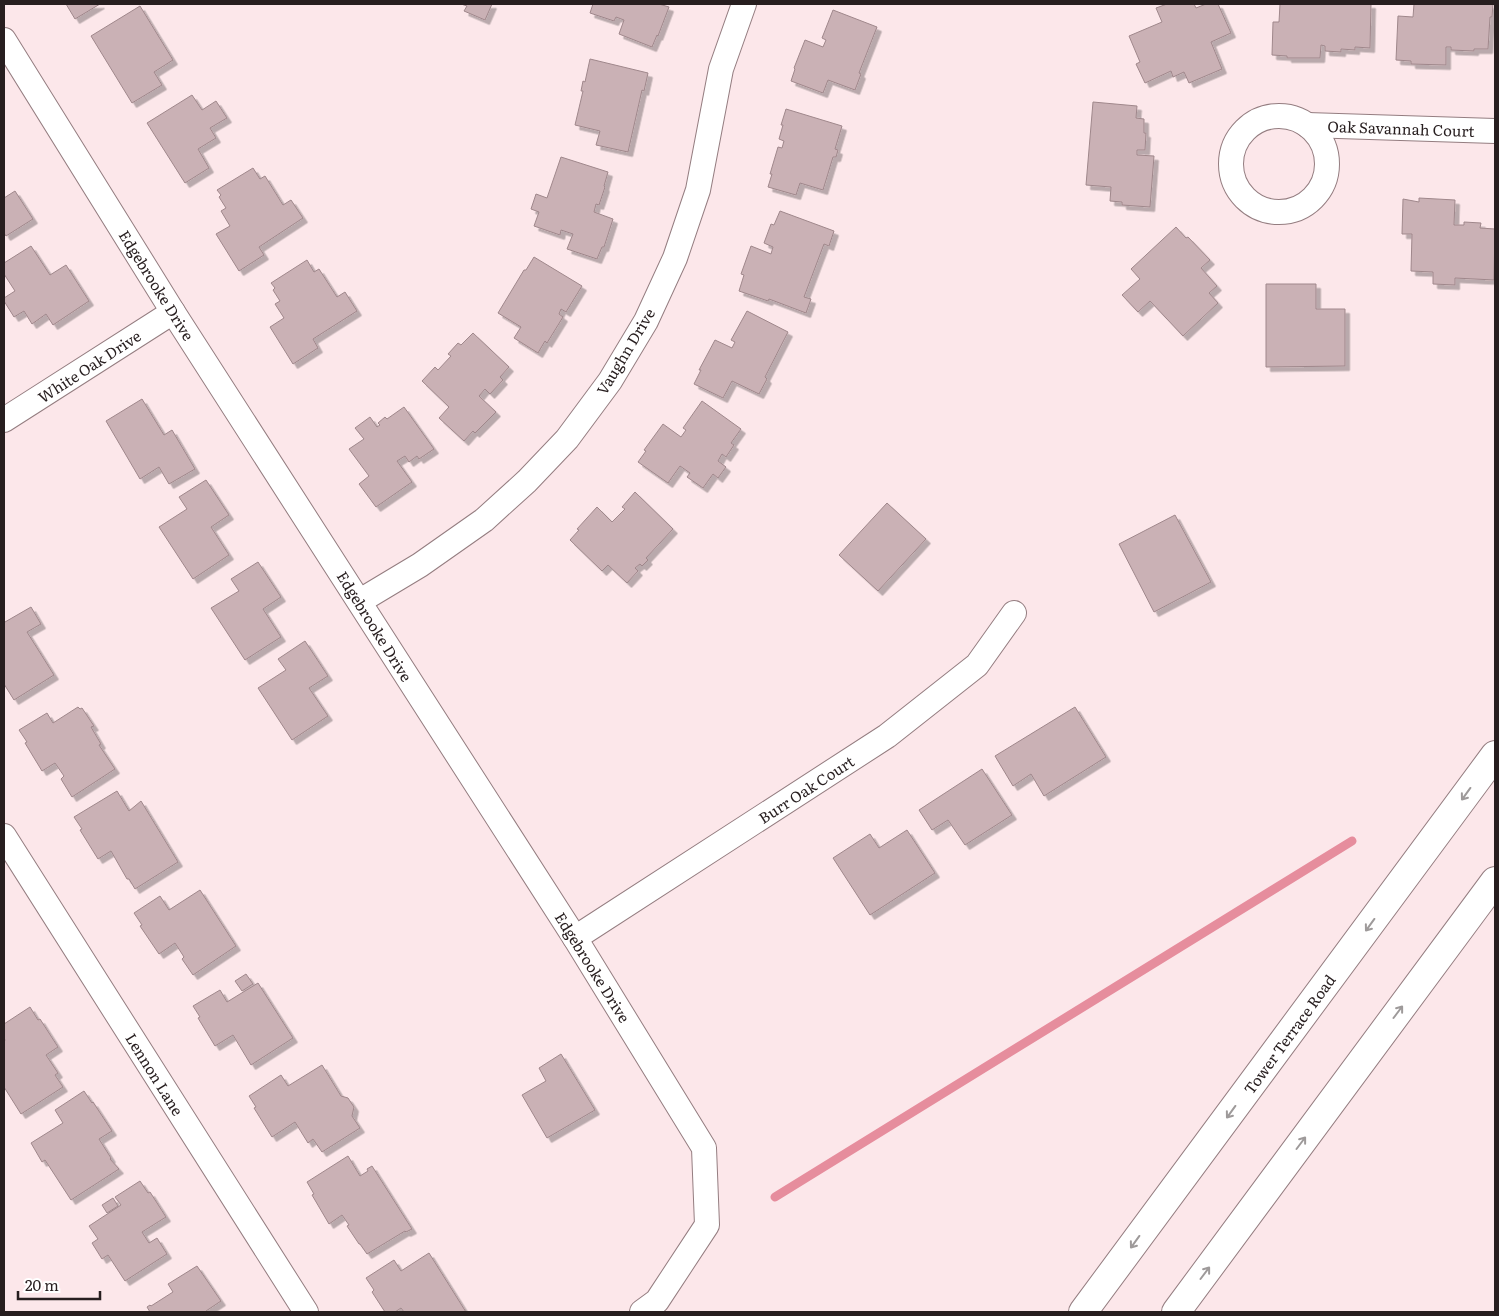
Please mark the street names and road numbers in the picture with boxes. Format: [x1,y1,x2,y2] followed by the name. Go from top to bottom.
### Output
[1327,114,1475,142] street label: Oak Savannah Court
[114,225,200,345] street label: Edgebrooke Drive
[590,303,660,399] street label: Vaughn Drive
[33,324,145,408] street label: White Oak Drive
[332,566,418,686] street label: Edgebrooke Drive
[754,749,858,829] street label: Burr Oak Court
[550,907,636,1027] street label: Edgebrooke Drive
[1238,969,1340,1099] street label: Tower Terrace Road
[120,1028,190,1120] street label: Lennon Lane

